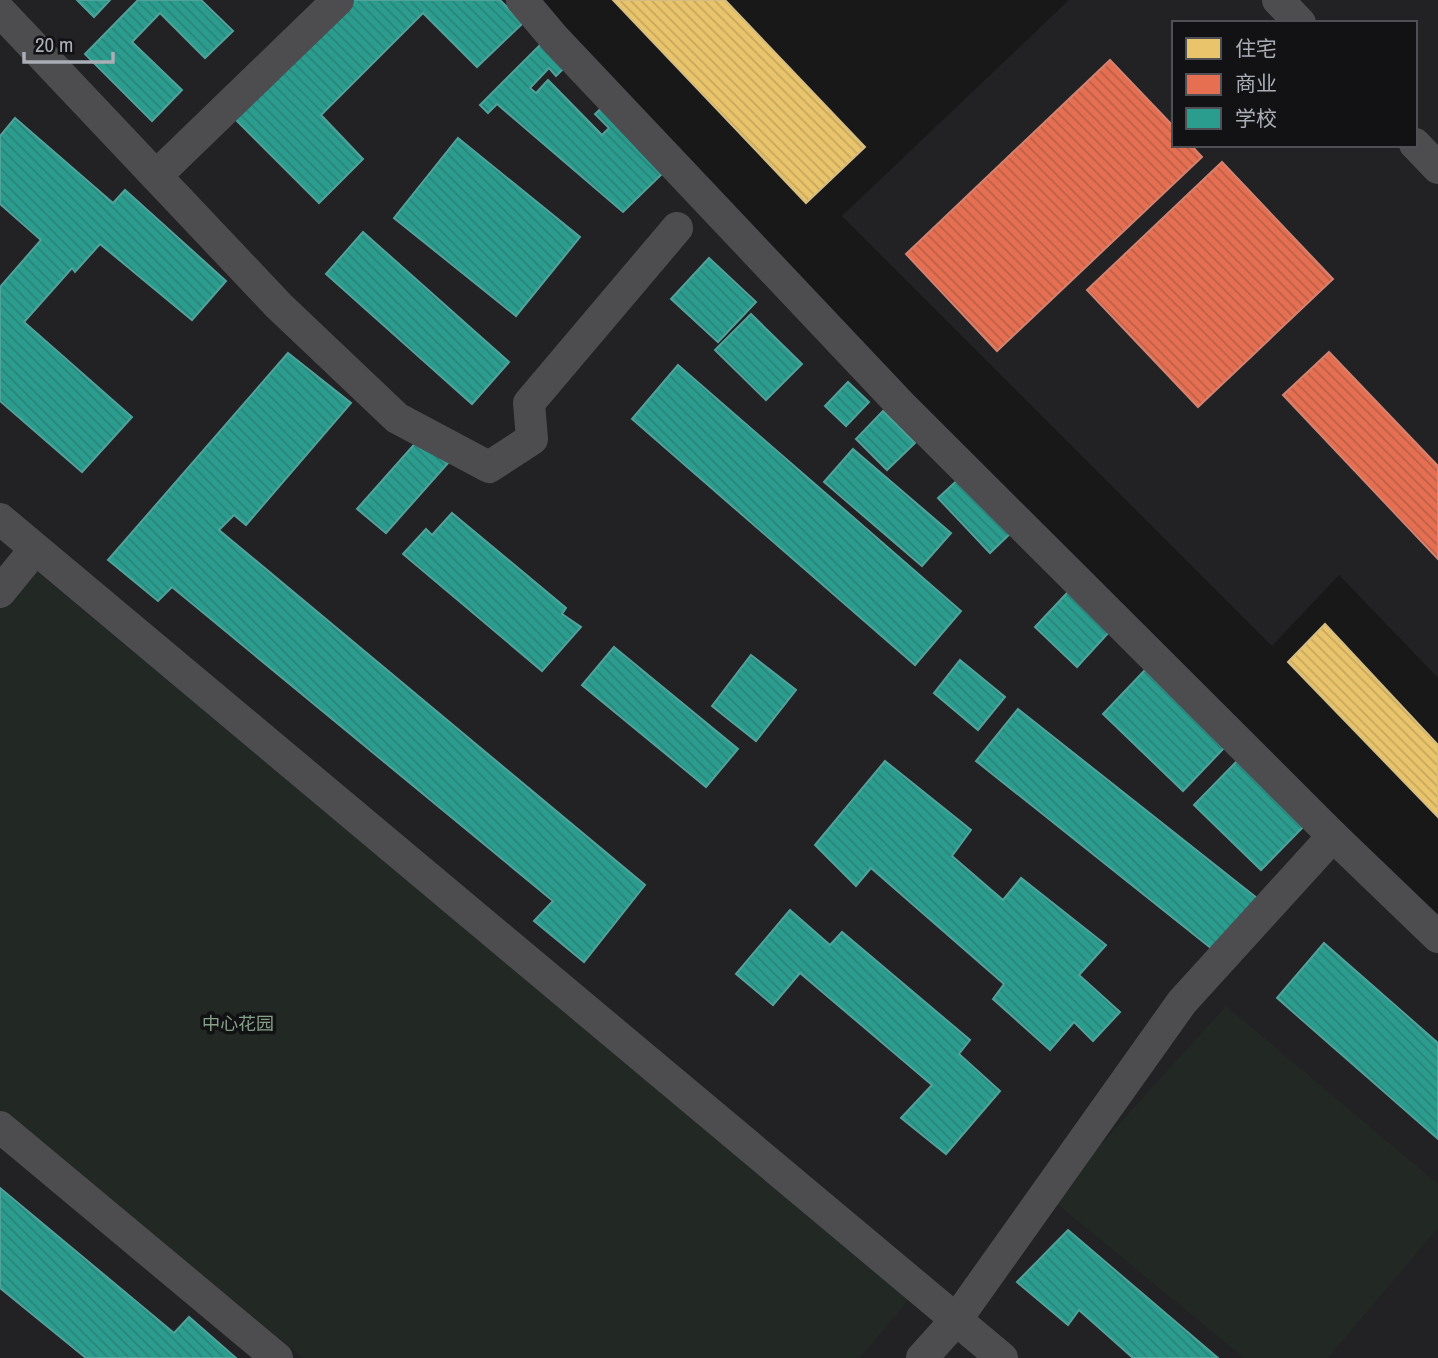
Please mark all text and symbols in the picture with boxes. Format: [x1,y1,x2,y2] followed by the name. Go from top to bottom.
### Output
[24,21,114,65] scale bar
[1172,21,1417,147] legend
[35,30,73,59] text: 20 m
[1235,34,1277,63] text: 住宅
[1235,69,1277,98] text: 商业
[1235,104,1277,133] text: 学校
[202,1011,274,1036] park label: 中心花园

